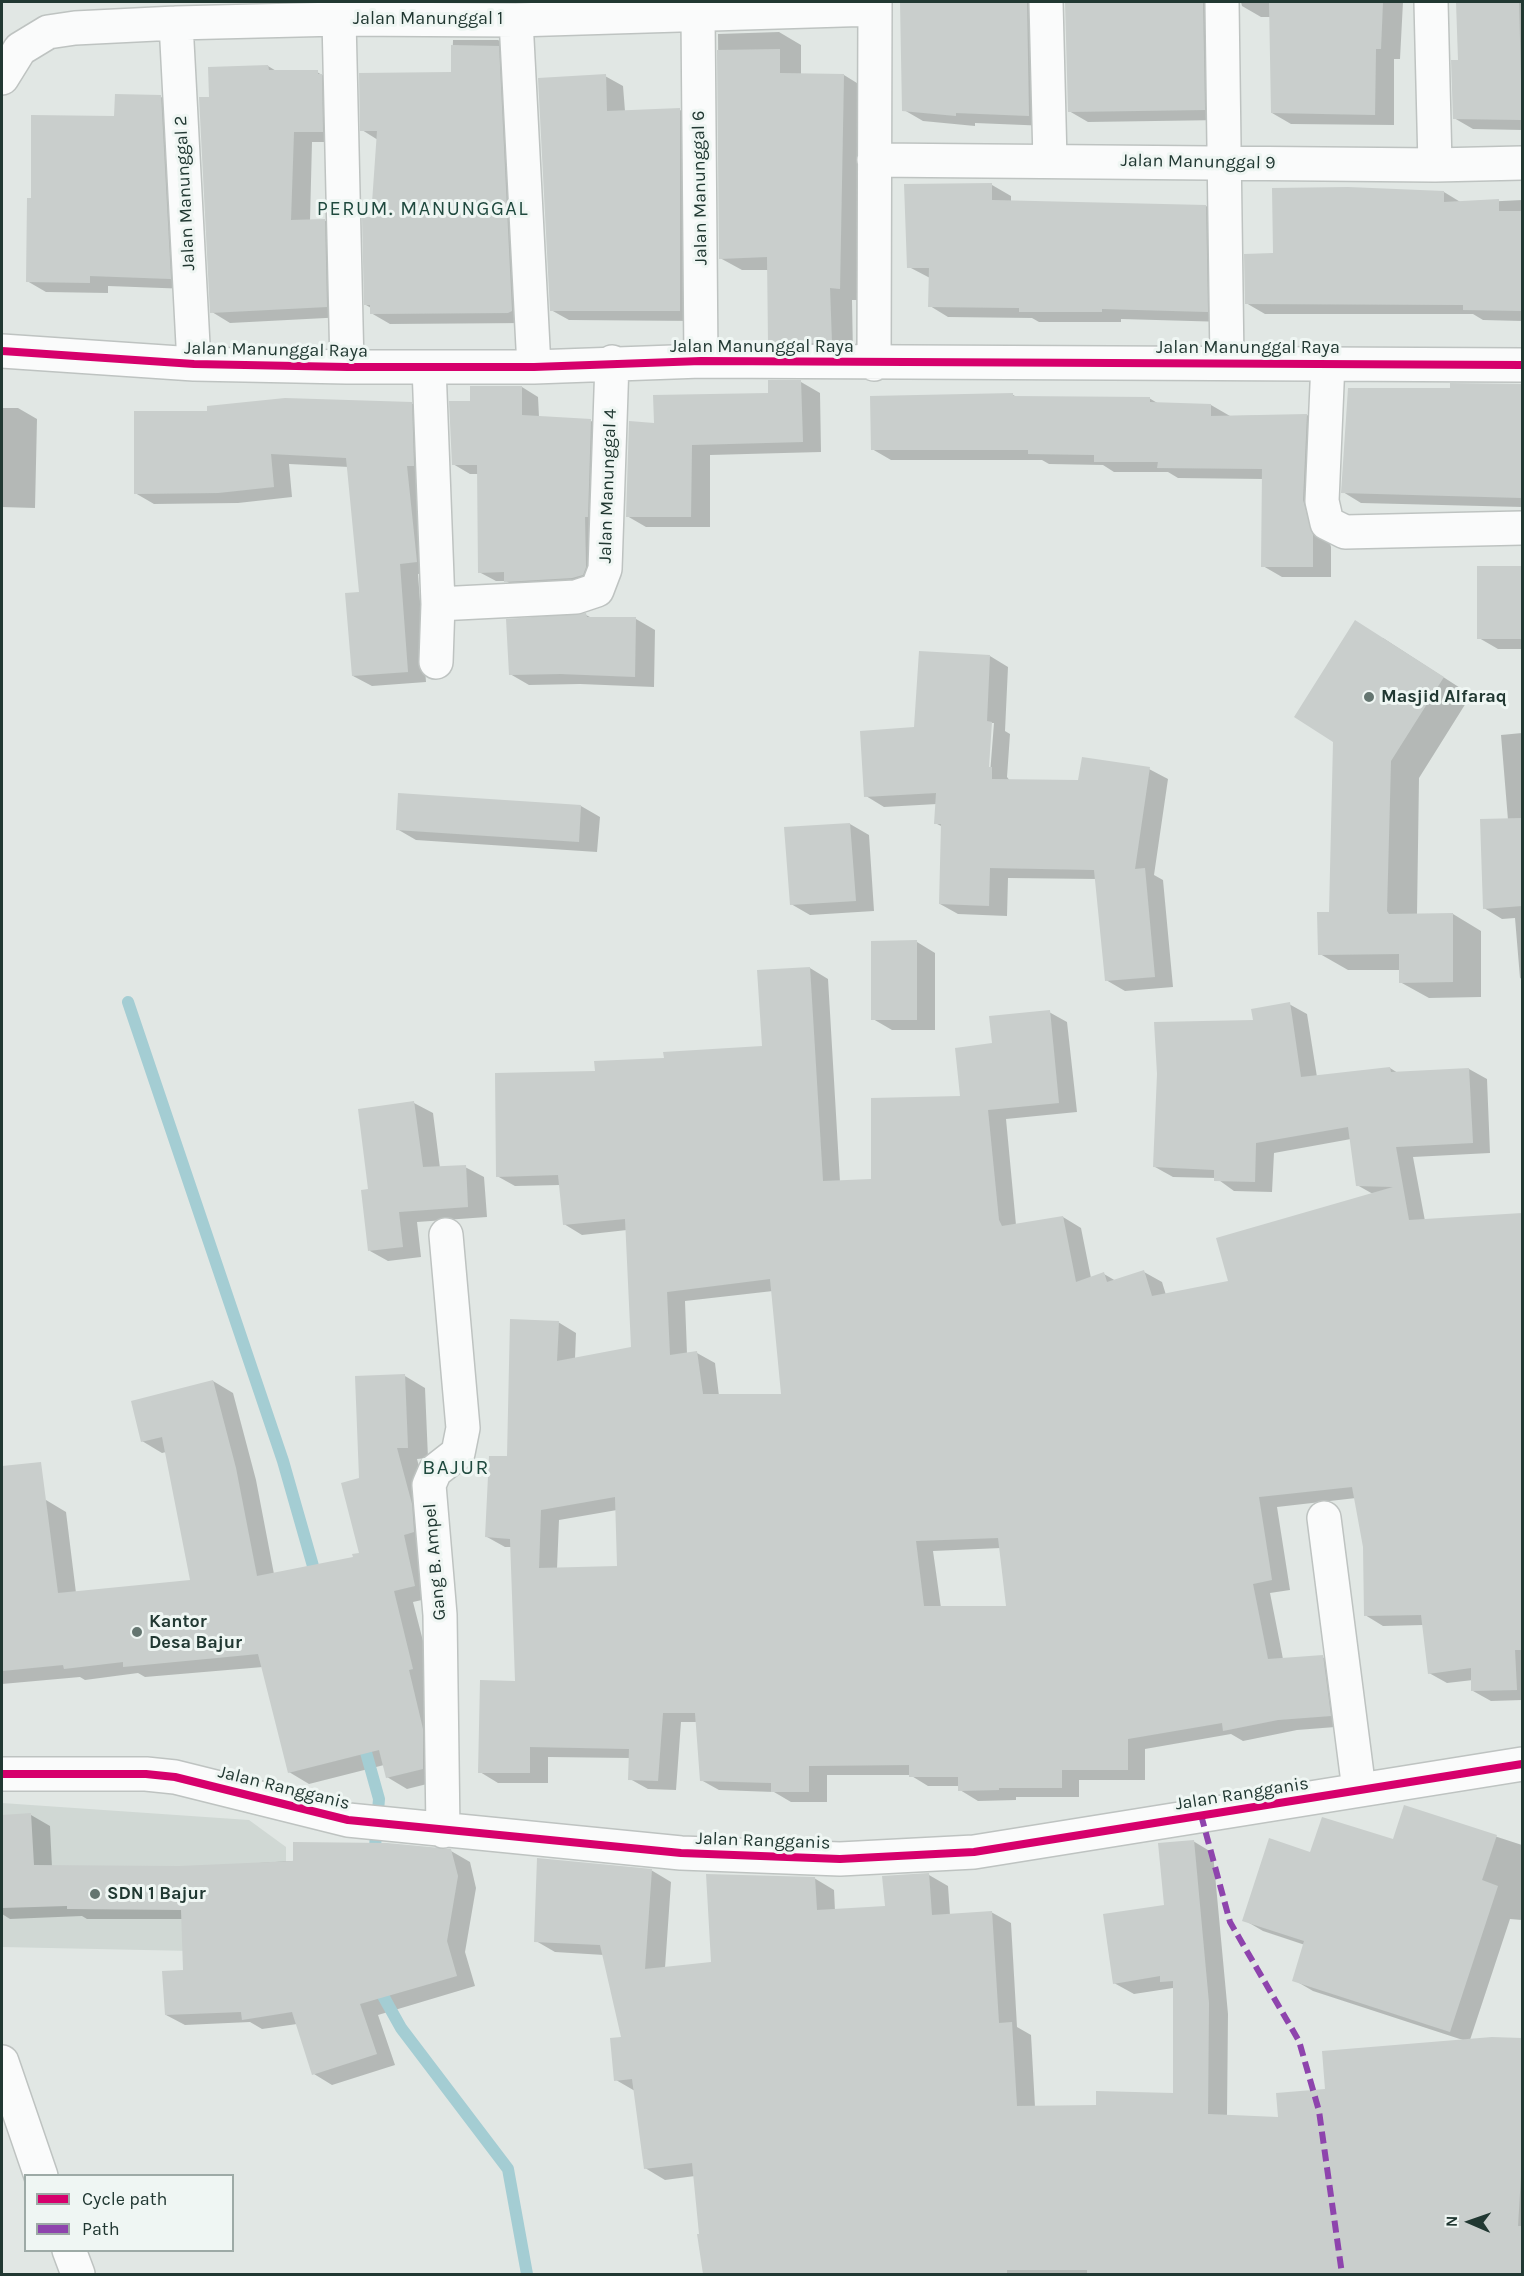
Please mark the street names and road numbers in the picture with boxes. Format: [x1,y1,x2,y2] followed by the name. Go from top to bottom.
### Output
[353,8,503,30] street label: Jalan Manunggal 1
[688,110,712,266] street label: Jalan Manunggal 6
[170,115,200,271] street label: Jalan Manunggal 2
[1120,150,1276,174] street label: Jalan Manunggal 9
[670,336,854,358] street label: Jalan Manunggal Raya
[1156,337,1340,359] street label: Jalan Manunggal Raya
[184,338,368,362] street label: Jalan Manunggal Raya
[595,408,621,564] street label: Jalan Manunggal 4
[419,1503,451,1621] street label: Gang B. Ampel
[216,1761,352,1815] street label: Jalan Rangganis
[1174,1773,1310,1815] street label: Jalan Rangganis
[695,1828,831,1854] street label: Jalan Rangganis

